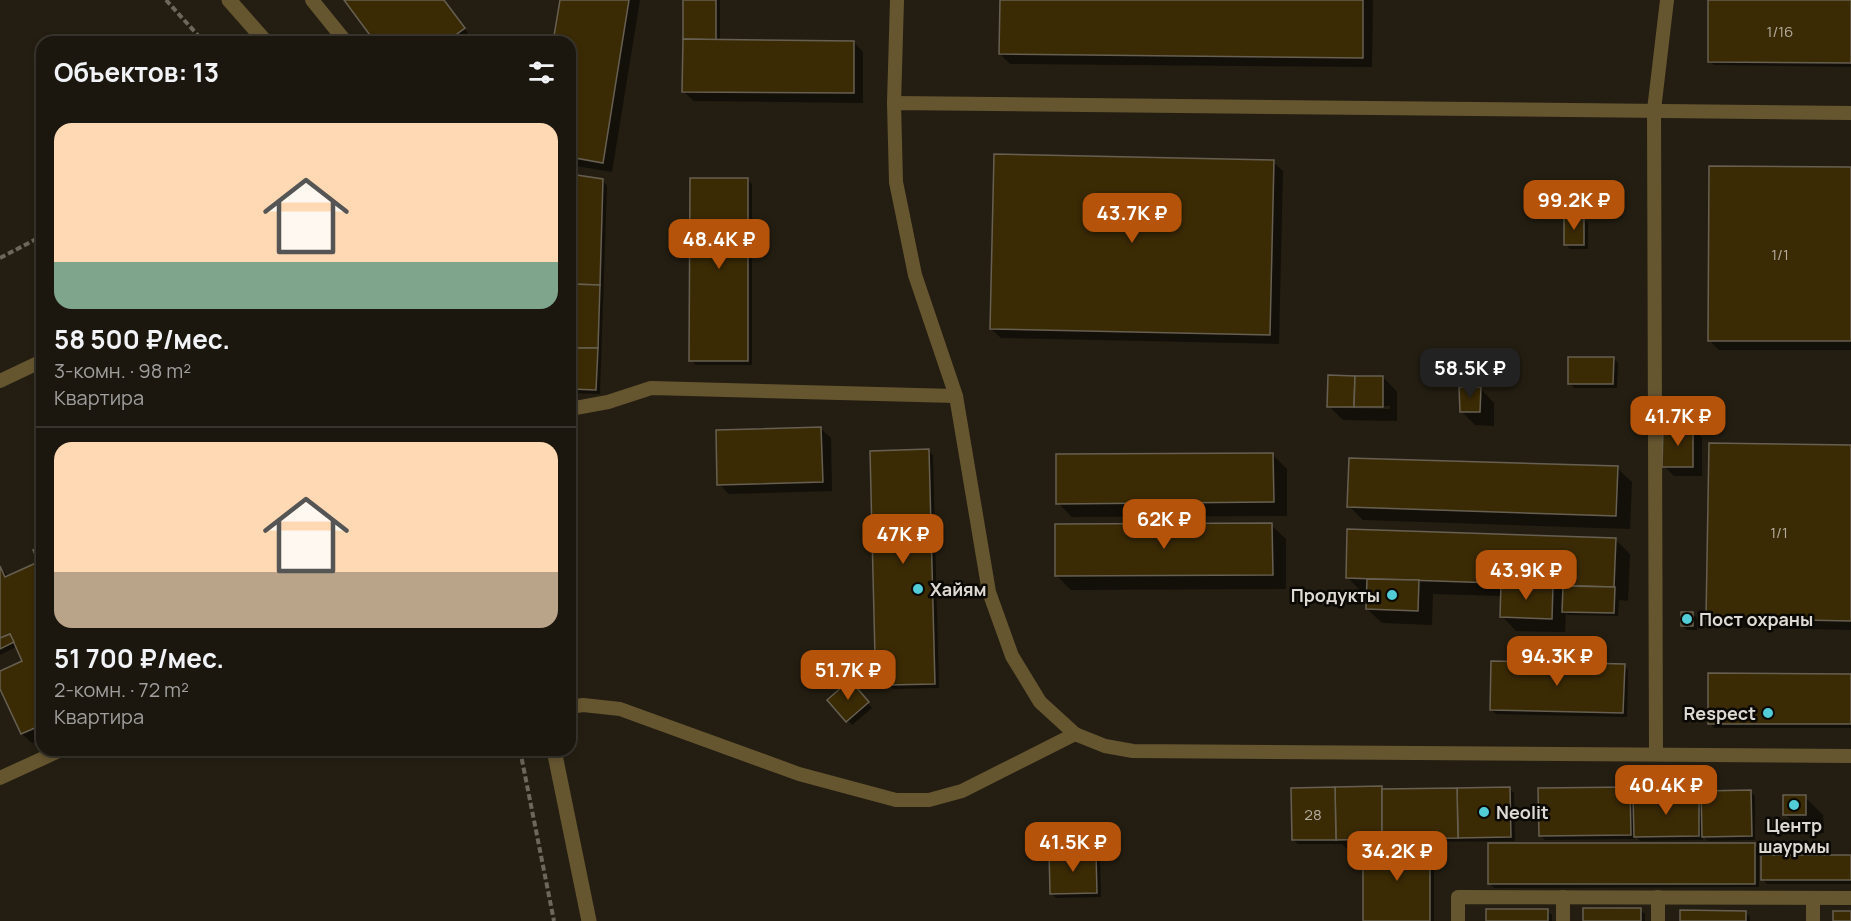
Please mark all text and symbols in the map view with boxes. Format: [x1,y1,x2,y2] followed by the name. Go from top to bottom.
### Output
[1767,21,1793,42] house number: 1/16
[54,54,219,90] text: Объектов: 13
[525,56,558,89] icon: filters
[252,162,360,270] icon: home
[1519,180,1629,231] pin: 99.2K ₽
[1538,186,1610,213] text: 99.2K ₽
[1077,193,1187,244] pin: 43.7K ₽
[1097,199,1167,226] text: 43.7K ₽
[664,219,774,270] pin: 48.4K ₽
[683,225,755,252] text: 48.4K ₽
[1771,244,1789,265] house number: 1/1
[54,321,230,357] text: 58 500 ₽/мес.
[1415,348,1525,399] pin: 58.5K ₽
[1434,354,1506,381] text: 58.5K ₽
[54,357,191,384] text: 3-комн. · 98 m²
[54,384,144,411] text: Квартира
[1623,396,1733,447] pin: 41.7K ₽
[1644,402,1712,429] text: 41.7K ₽
[252,481,360,589] icon: home
[1122,499,1206,550] pin: 62K ₽
[1137,505,1191,532] text: 62K ₽
[861,514,945,565] pin: 47K ₽
[876,520,930,547] text: 47K ₽
[1770,522,1788,543] house number: 1/1
[1471,550,1581,601] pin: 43.9K ₽
[1490,556,1562,583] text: 43.9K ₽
[930,577,987,601] place label: Хайям
[911,582,925,596] marker: Хайям
[1291,583,1380,607] place label: Продукты
[1385,588,1399,602] marker: Продукты
[1699,607,1813,631] place label: Пост охраны
[1680,612,1694,626] marker: Пост охраны
[1502,636,1612,687] pin: 94.3K ₽
[54,640,224,676] text: 51 700 ₽/мес.
[1521,642,1593,669] text: 94.3K ₽
[793,650,903,701] pin: 51.7K ₽
[815,656,881,683] text: 51.7K ₽
[54,676,189,703] text: 2-комн. · 72 m²
[1683,701,1756,725] place label: Respect
[54,703,144,730] text: Квартира
[1761,706,1775,720] marker: Respect
[1611,765,1721,816] pin: 40.4K ₽
[1629,771,1703,798] text: 40.4K ₽
[1787,798,1801,812] marker: Центр шаурмы
[1496,800,1549,824] place label: Neolit
[1304,804,1322,825] house number: 28
[1477,805,1491,819] marker: Neolit
[1758,813,1830,858] place label: Центр шаурмы
[1018,822,1128,873] pin: 41.5K ₽
[1039,828,1107,855] text: 41.5K ₽
[1342,831,1452,882] pin: 34.2K ₽
[1361,837,1433,864] text: 34.2K ₽

